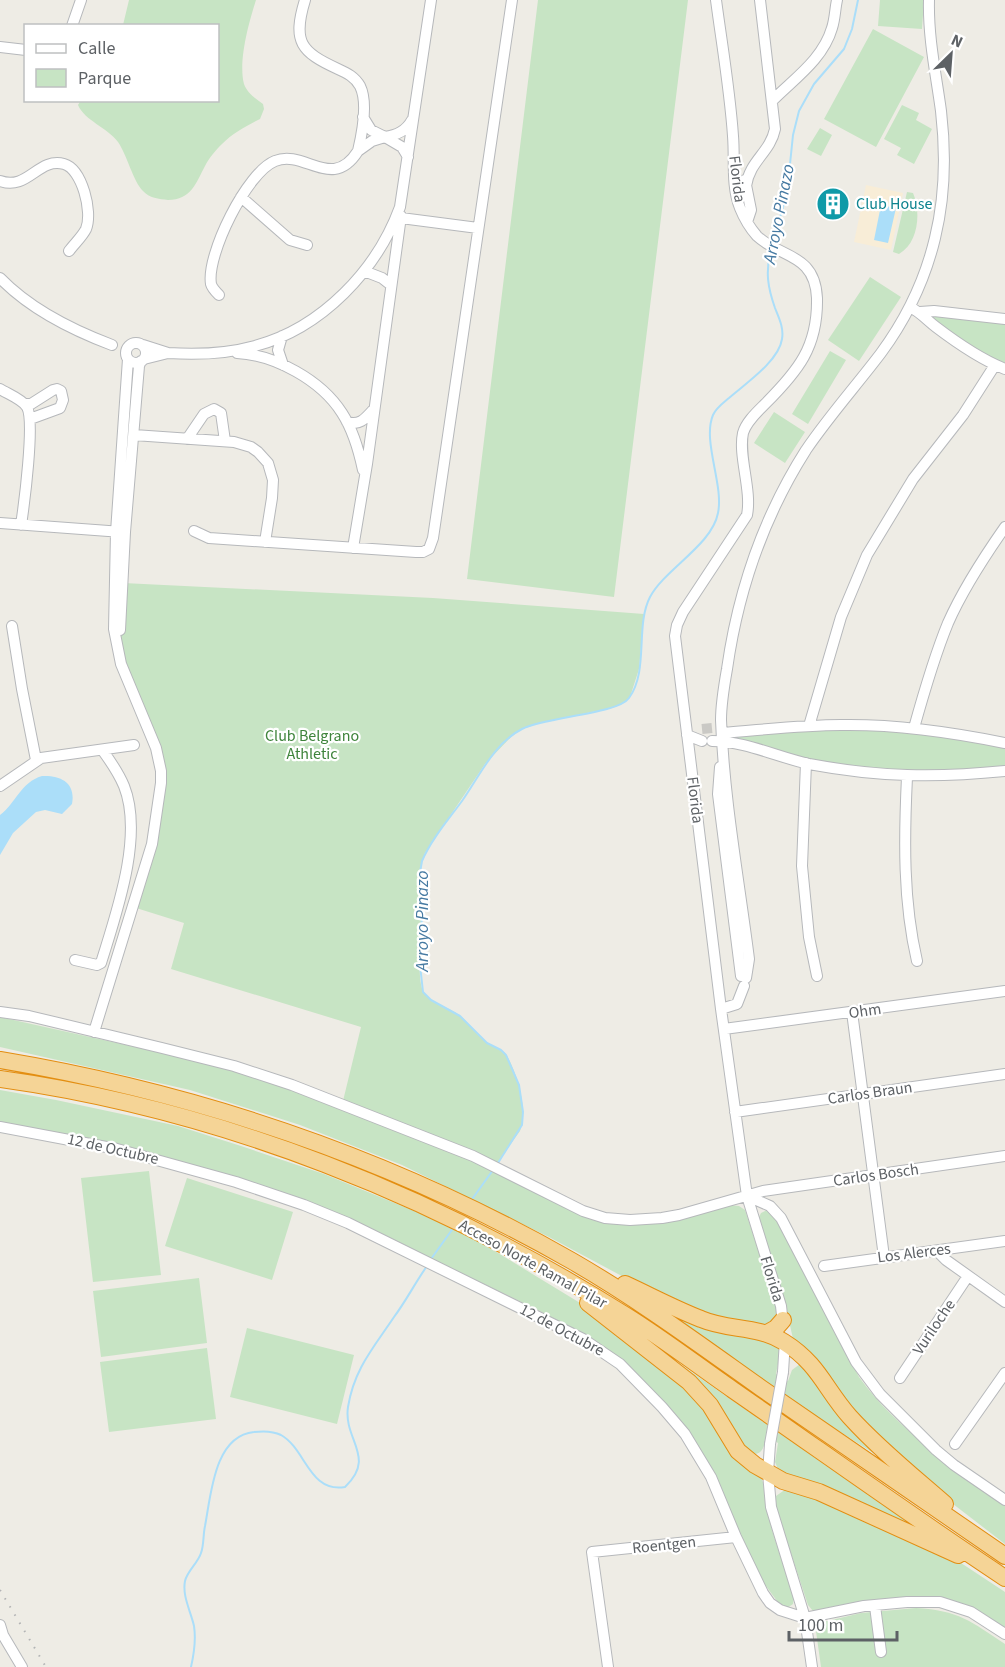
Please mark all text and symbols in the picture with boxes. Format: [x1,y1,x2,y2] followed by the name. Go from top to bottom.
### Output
[24,24,219,102] legend
[921,24,981,84] north arrow
[947,29,966,54] text: N
[78,36,116,61] text: Calle
[78,66,131,91] text: Parque
[723,154,751,204] street label: Florida
[757,162,801,267] water label: Arroyo Pinazo
[815,186,851,222] building icon: Club House
[856,193,932,215] place label: Club House
[265,725,359,765] park label: Club Belgrano Athletic
[681,775,709,825] street label: Florida
[410,871,435,972] water label: Arroyo Pinazo
[847,998,883,1024] street label: Ohm
[826,1076,914,1110] street label: Carlos Braun
[65,1128,161,1170] street label: 12 de Octubre
[832,1158,920,1192] street label: Carlos Bosch
[455,1214,612,1314] street label: Acceso Norte Ramal Pilar
[876,1238,952,1268] street label: Los Alerces
[755,1253,789,1305] street label: Florida
[907,1295,961,1359] street label: Vuriloche
[516,1298,608,1362] street label: 12 de Octubre
[631,1531,697,1559] street label: Roentgen
[789,1604,897,1642] scale bar
[798,1613,843,1638] text: 100 m

